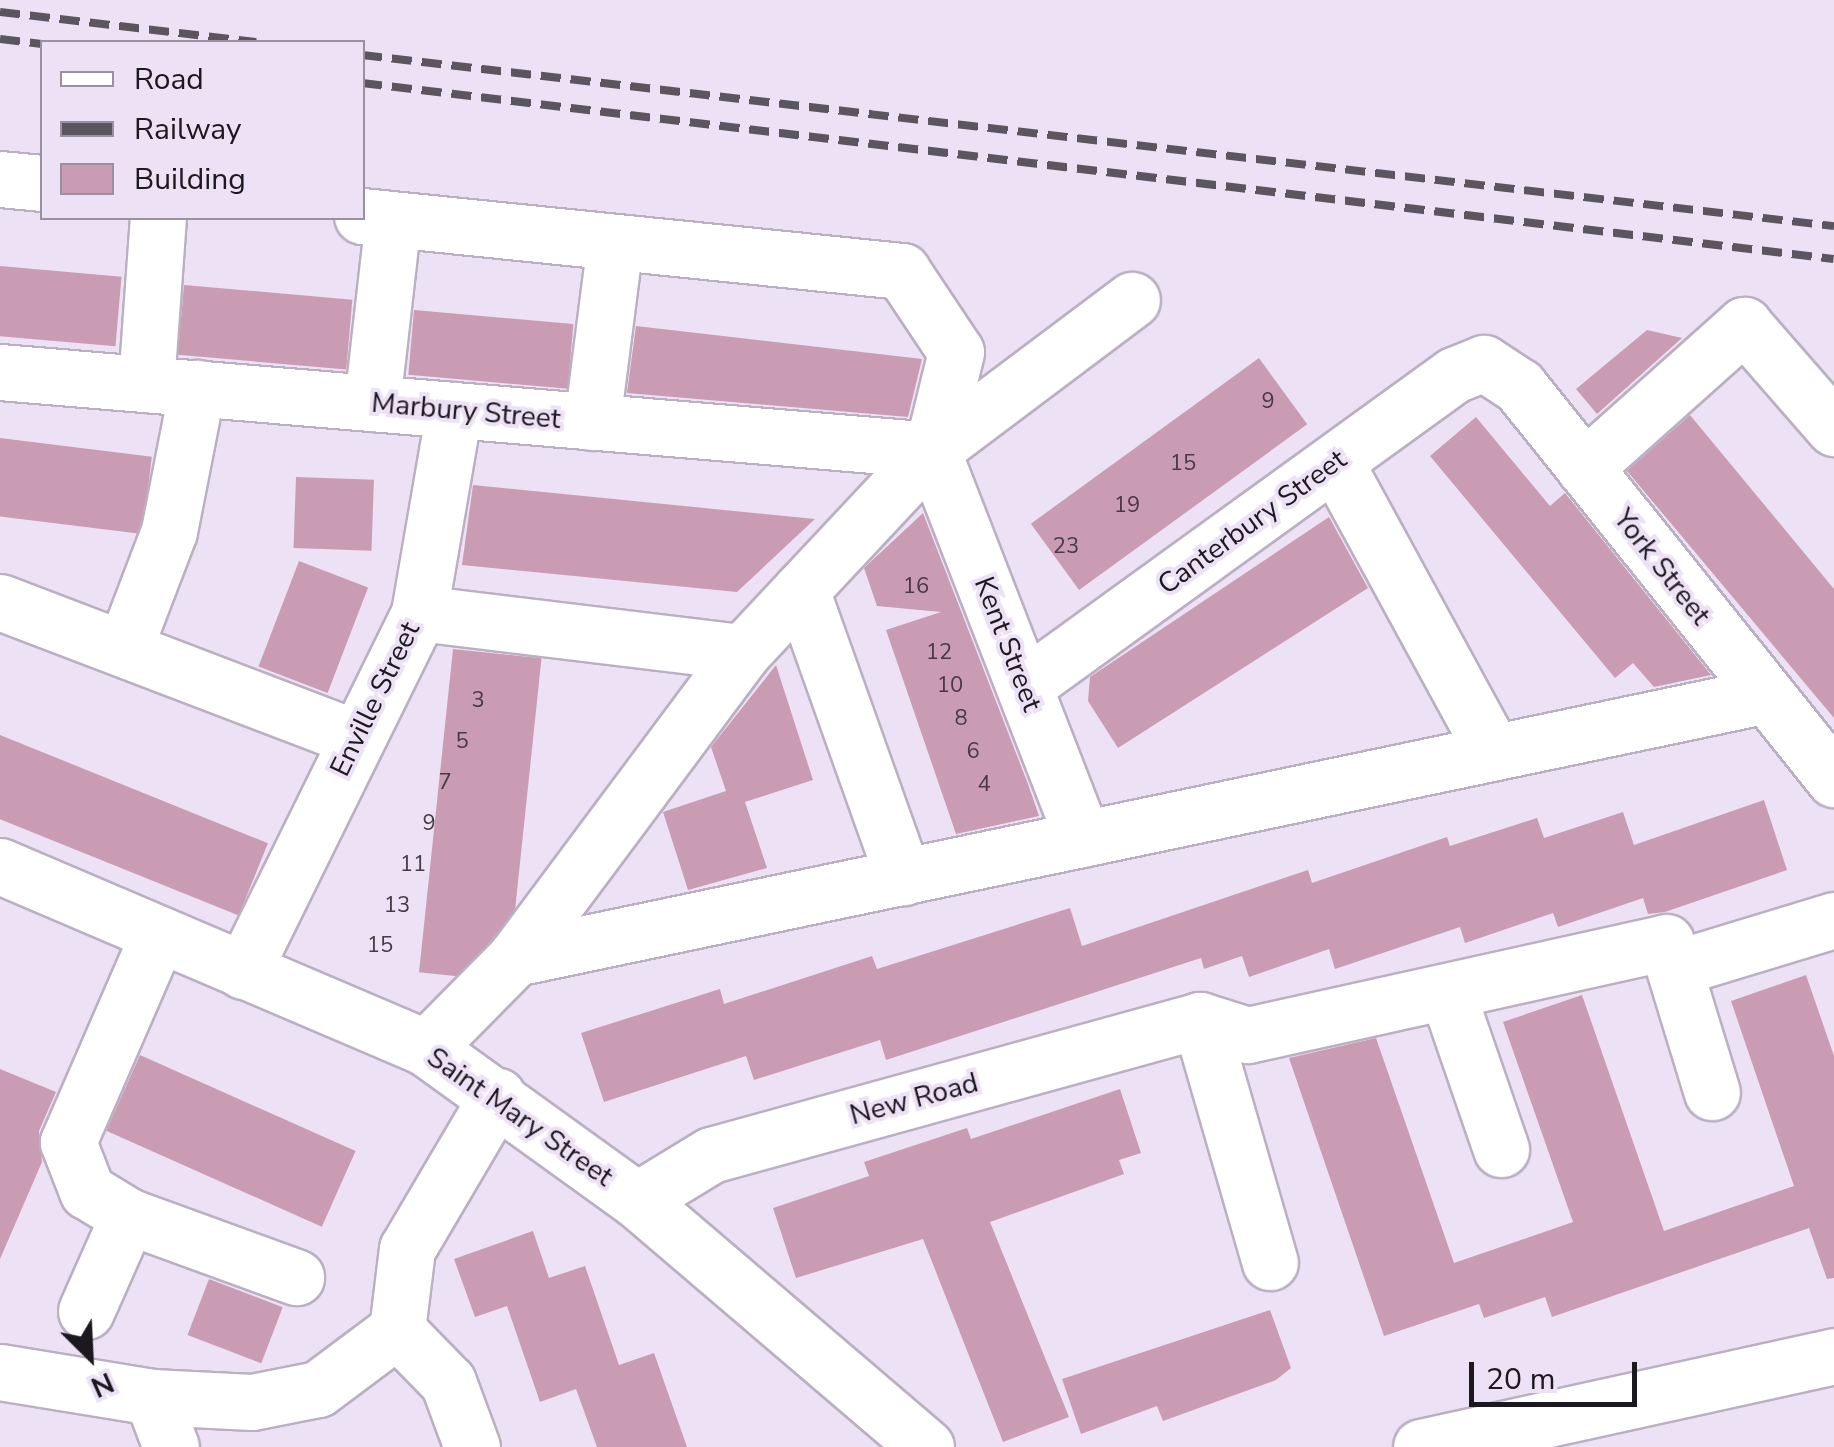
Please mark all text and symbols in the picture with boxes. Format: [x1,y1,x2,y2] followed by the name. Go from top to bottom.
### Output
[40,40,365,220] legend
[134,59,204,100] text: Road
[134,109,242,150] text: Railway
[134,159,246,200] text: Building
[370,386,562,436] street label: Marbury Street
[1261,389,1275,415] house number: 9
[1151,442,1353,602] street label: Canterbury Street
[1170,451,1196,477] house number: 15
[1114,493,1140,519] house number: 19
[1606,502,1718,632] street label: York Street
[1053,534,1079,560] house number: 23
[967,572,1049,716] street label: Kent Street
[903,574,929,600] house number: 16
[323,616,427,782] street label: Enville Street
[926,640,952,666] house number: 12
[937,673,963,699] house number: 10
[471,688,485,714] house number: 3
[954,706,968,732] house number: 8
[455,729,469,755] house number: 5
[966,739,980,765] house number: 6
[438,770,452,796] house number: 7
[977,772,991,798] house number: 4
[422,811,436,837] house number: 9
[400,852,426,878] house number: 11
[384,893,410,919] house number: 13
[367,933,393,959] house number: 15
[421,1040,619,1194] street label: Saint Mary Street
[846,1066,982,1132] street label: New Road
[40,1307,140,1407] north arrow
[1474,1342,1642,1404] scale bar
[1486,1359,1555,1400] text: 20 m
[85,1363,120,1406] text: N

